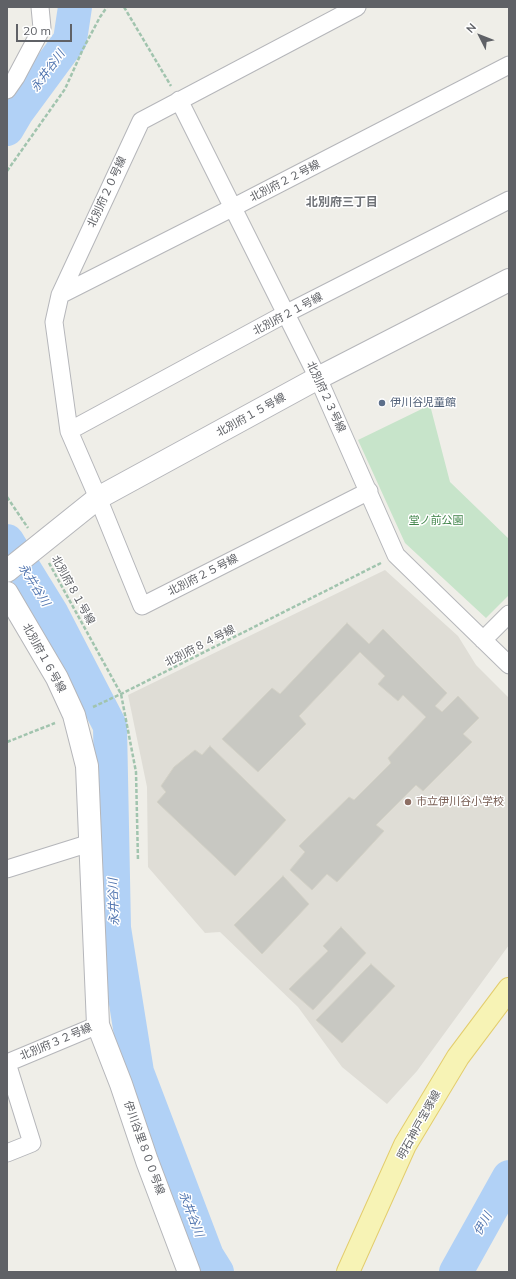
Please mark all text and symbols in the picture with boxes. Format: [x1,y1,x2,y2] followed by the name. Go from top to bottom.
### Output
[18,16,74,42] scale bar
[460,16,500,56] north arrow
[463,20,479,36] text: N
[23,23,51,38] text: 20 m
[28,47,68,95] water label: 永井谷川
[85,154,129,230] street label: 北別府２０号線
[248,158,322,204] street label: 北別府２２号線
[306,195,378,209] district label: 北別府三丁目
[251,290,325,338] street label: 北別府２１号線
[304,359,348,435] street label: 北別府２３号線
[214,391,288,439] street label: 北別府１５号線
[390,396,456,410] place label: 伊川谷児童館
[377,398,387,408] marker: 伊川谷児童館
[409,514,463,528] park label: 堂ノ前公園
[166,552,240,598] street label: 北別府２５号線
[49,553,97,627] street label: 北別府８１号線
[15,561,53,609] water label: 永井谷川
[20,621,68,695] street label: 北別府１６号線
[163,623,237,669] street label: 北別府８４号線
[416,795,504,809] place label: 市立伊川谷小学校
[403,797,413,807] marker: 市立伊川谷小学校
[106,878,122,926] water label: 永井谷川
[18,1021,94,1063] street label: 北別府３２号線
[395,1088,443,1162] street label: 明石神戸宝塚線
[121,1099,167,1197] street label: 伊川谷里８００号線
[176,1189,206,1239] water label: 永井谷川
[471,1210,495,1238] water label: 伊川

